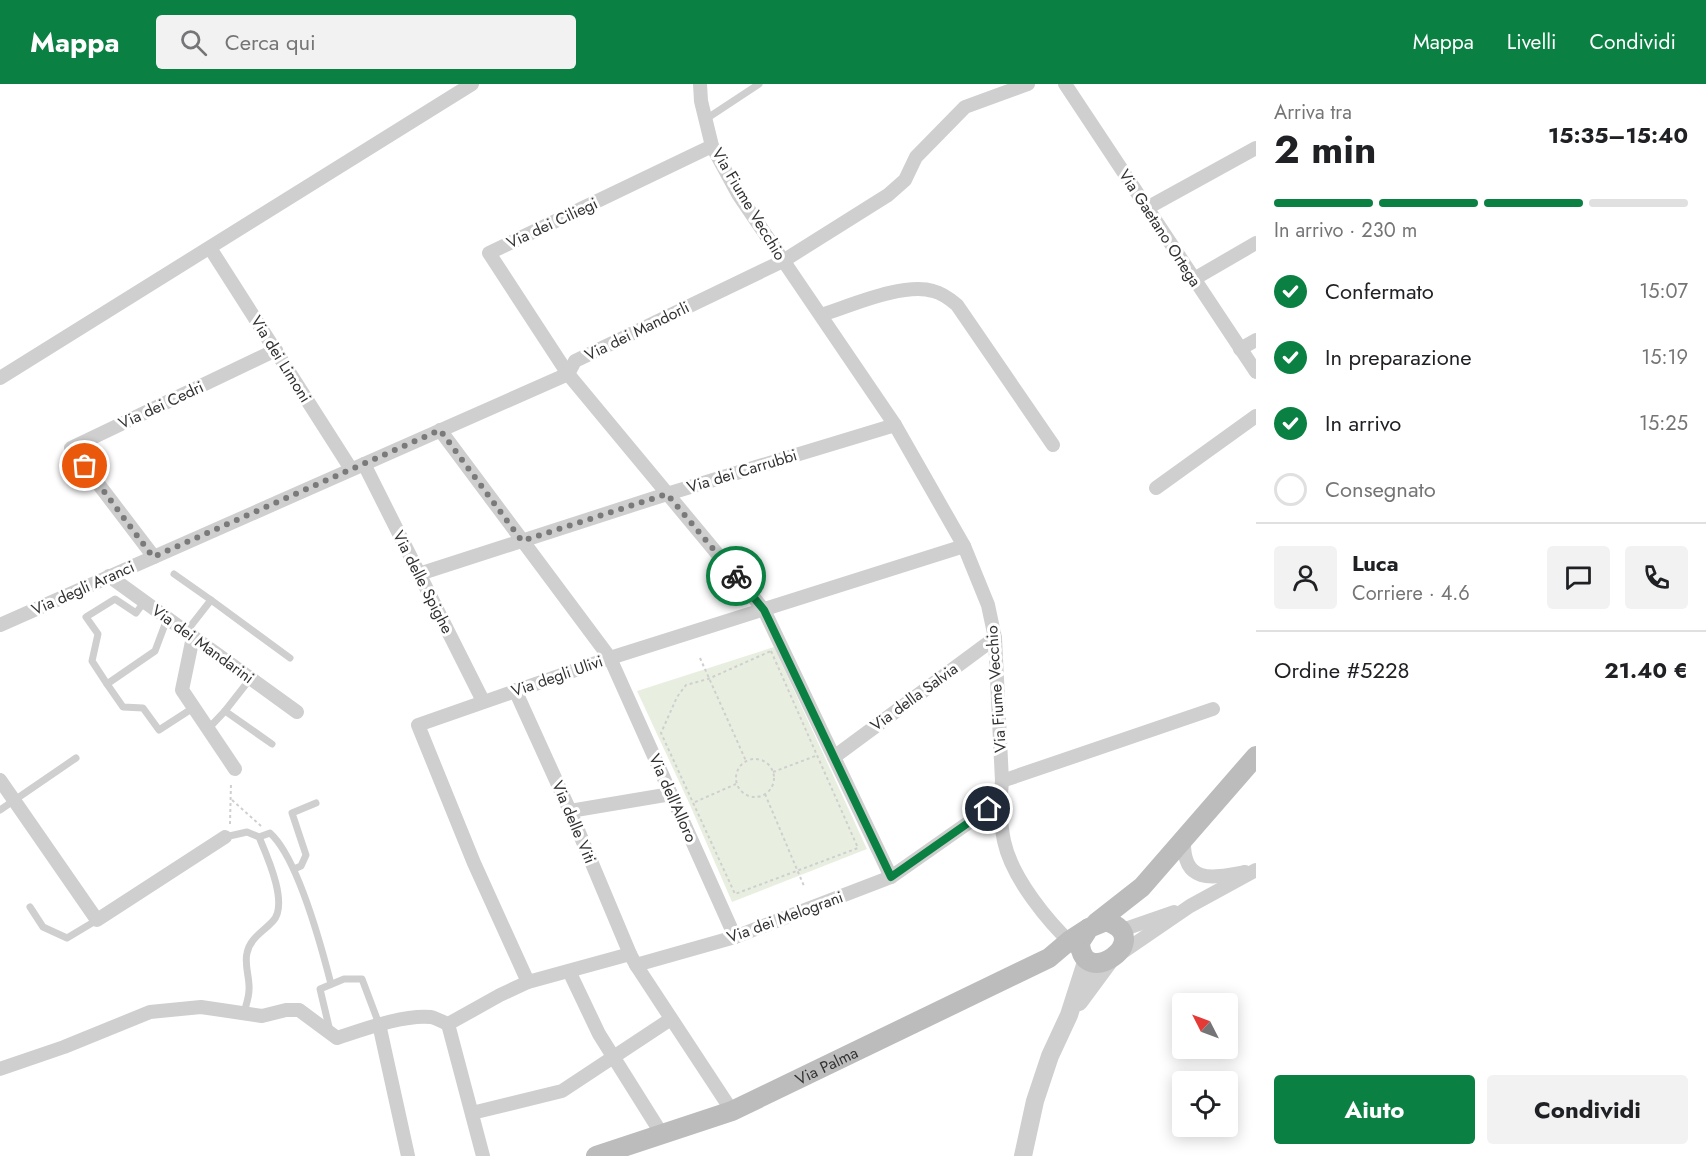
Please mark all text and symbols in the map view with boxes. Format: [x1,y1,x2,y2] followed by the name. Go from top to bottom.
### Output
[156,15,576,69] search box
[30,22,120,63] text: Mappa
[177,26,210,59] icon: search
[225,26,316,58] text: Cerca qui
[1413,27,1474,57] text: Mappa
[1507,27,1557,57] text: Livelli
[1590,27,1676,57] text: Condividi
[1274,98,1352,127] text: Arriva tra
[1548,119,1688,151] text: 15:35–15:40
[1274,121,1376,178] text: 2 min
[706,143,792,265] street label: Via Fiume Vecchio
[1113,165,1207,291] street label: Via Gaetano Ortega
[503,192,601,254] street label: Via dei Ciliegi
[1274,216,1417,245] text: In arrivo · 230 m
[1274,275,1307,308] icon: check
[1325,275,1434,307] text: Confermato
[1639,277,1688,306] text: 15:07
[581,296,693,366] street label: Via dei Mandorli
[245,311,317,407] street label: Via dei Limoni
[1274,341,1307,374] icon: check
[1325,341,1472,373] text: In preparazione
[1641,343,1688,372] text: 15:19
[115,375,207,435] street label: Via dei Cedri
[1274,407,1307,440] icon: check
[1325,407,1401,439] text: In arrivo
[1639,409,1688,438] text: 15:25
[59,440,110,491] pin
[684,443,800,499] street label: Via dei Carrubbi
[68,449,101,482] icon: bag
[1325,473,1436,505] text: Consegnato
[387,527,459,637] street label: Via delle Spighe
[706,546,766,606] courier
[1274,546,1337,609] button: person
[1547,546,1610,609] button: chat
[1625,546,1688,609] button: phone
[1352,547,1399,579] text: Luca
[28,555,138,621] street label: Via degli Aranci
[720,560,753,593] icon: bike
[1352,579,1470,608] text: Corriere · 4.6
[147,599,259,689] street label: Via dei Mandarini
[980,624,1012,753] street label: Via Fiume Vecchio
[508,650,606,702] street label: Via degli Ulivi
[1274,654,1409,686] text: Ordine #5228
[1604,654,1688,686] text: 21.40 €
[865,657,963,737] street label: Via della Salvia
[643,750,703,846] street label: Via dell'Alloro
[546,777,602,867] street label: Via delle Viti
[962,783,1013,834] pin
[971,792,1004,825] icon: home
[724,885,846,949] street label: Via dei Melograni
[1172,993,1238,1059] north arrow
[1172,993,1238,1137] map controls
[791,1041,862,1090] street label: Via Palma
[1172,1071,1238,1137] button: locate
[1274,1075,1475,1144] button: Aiuto
[1487,1075,1688,1144] button: Condividi

